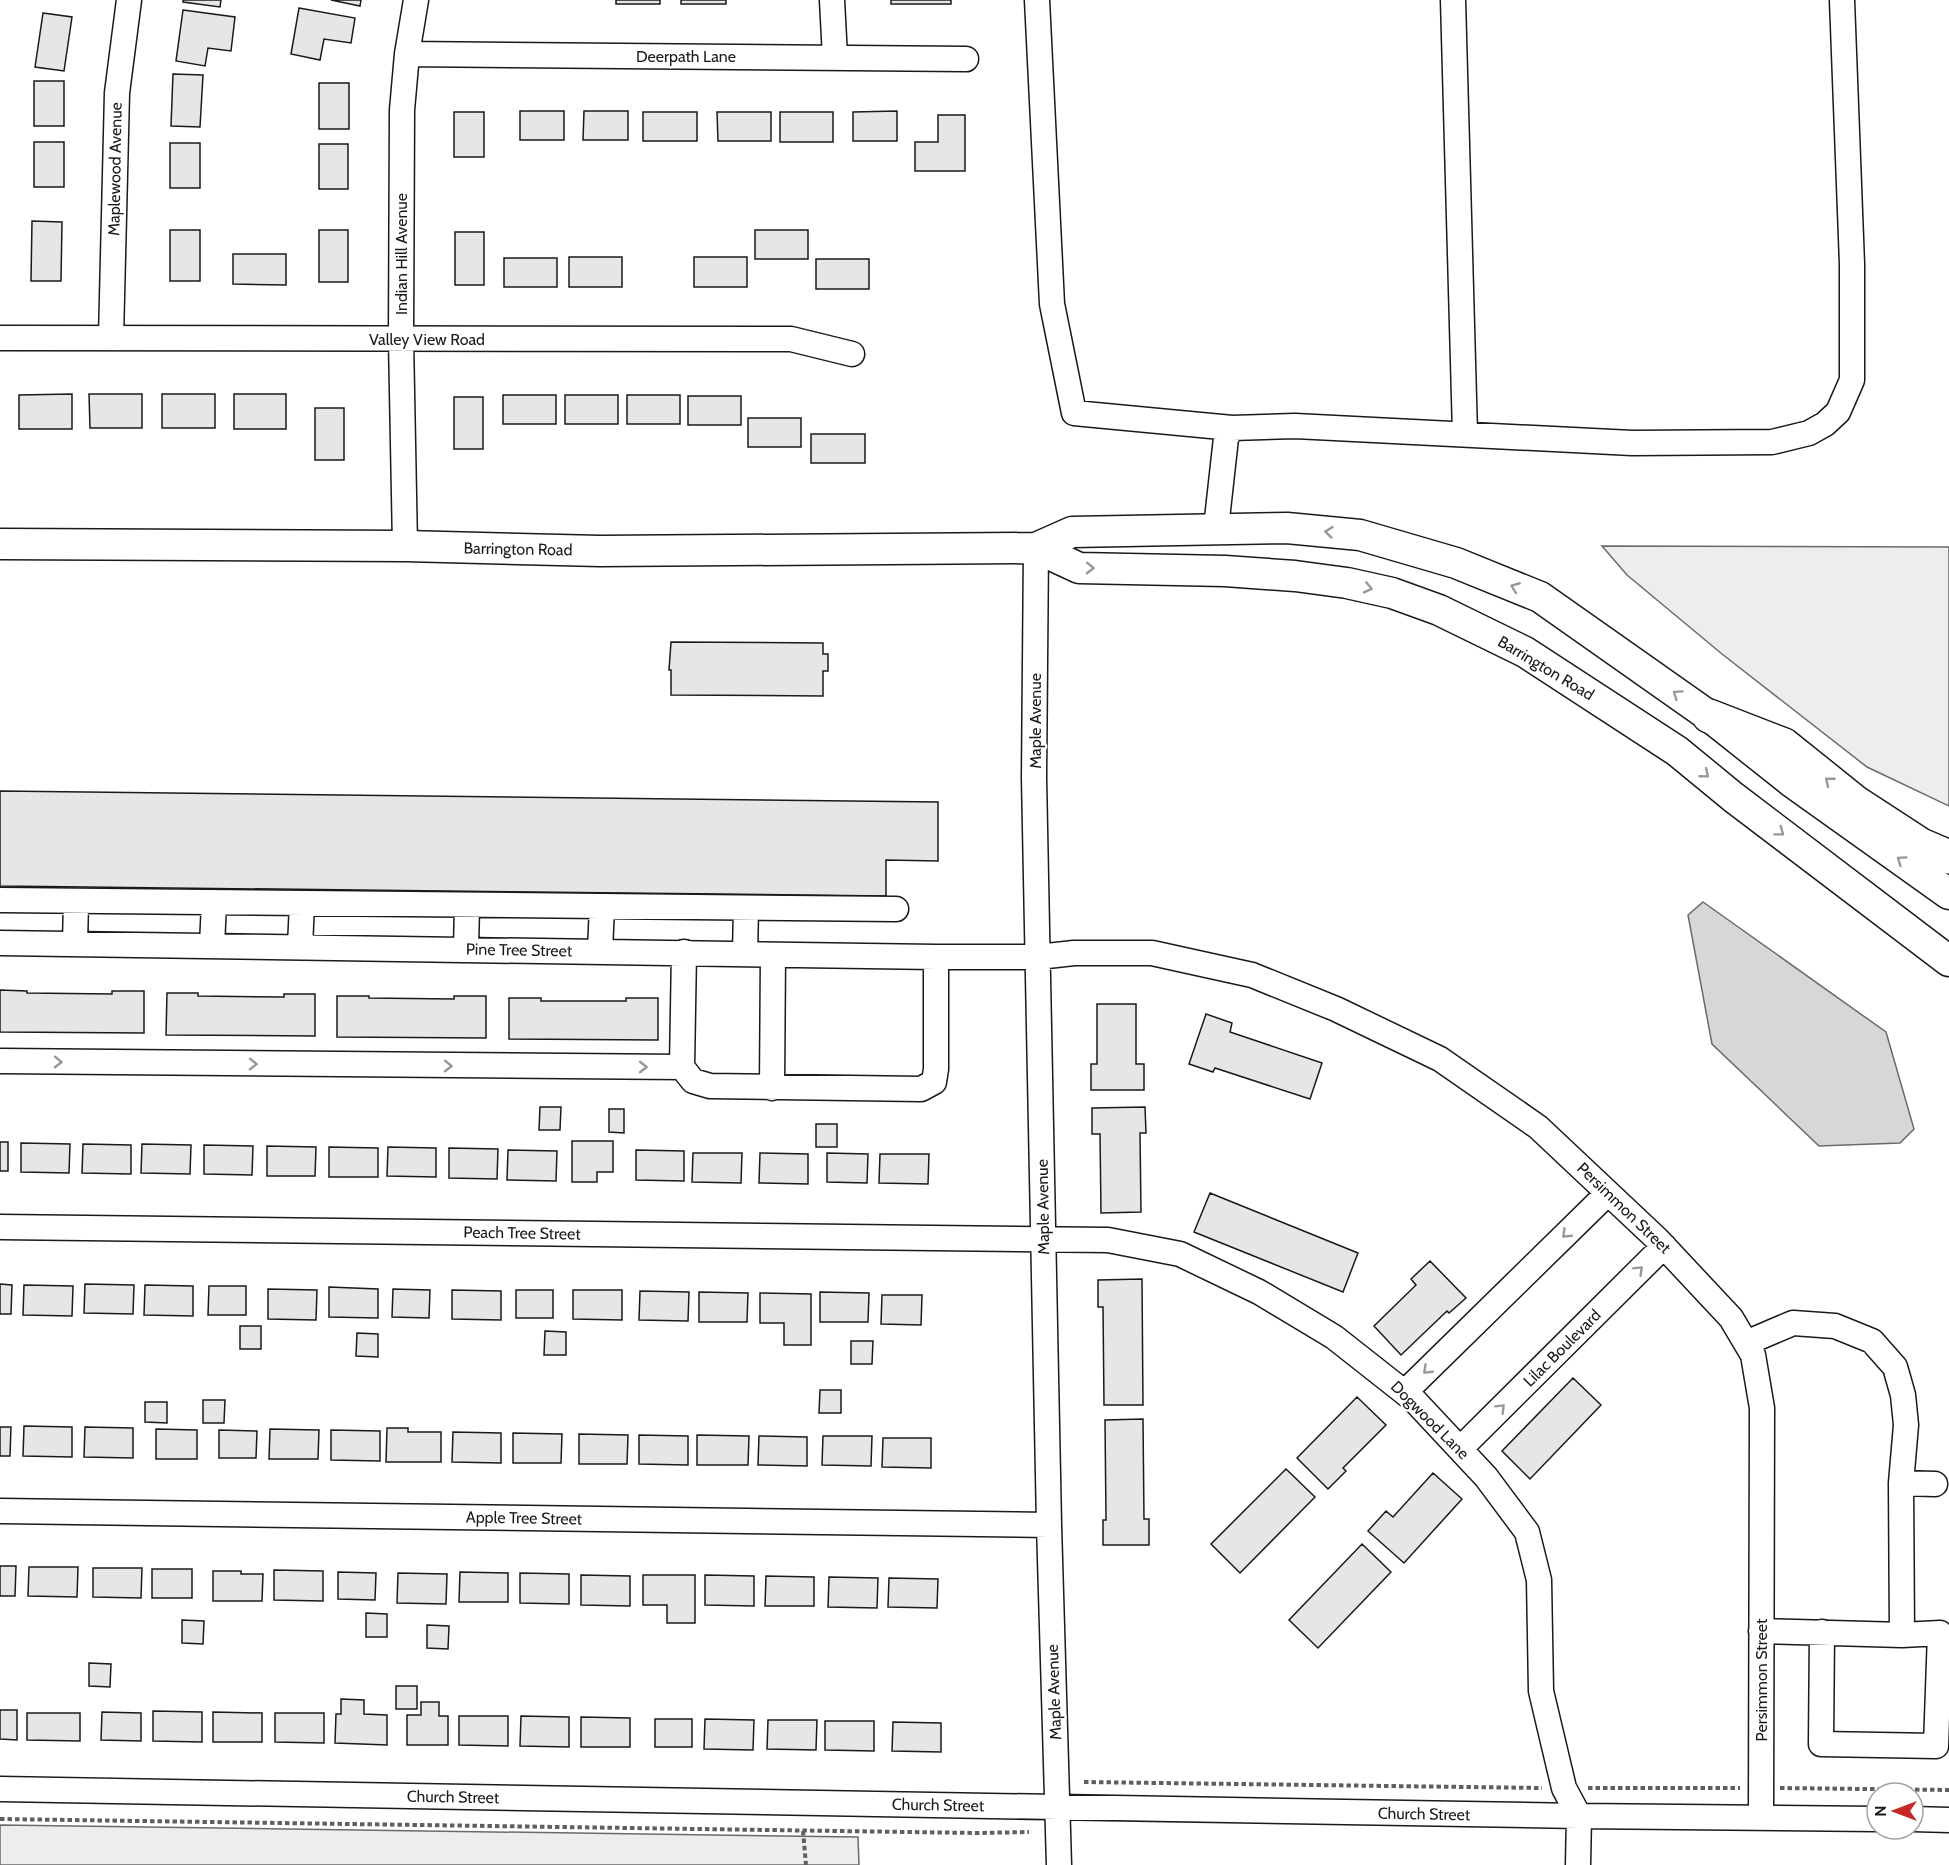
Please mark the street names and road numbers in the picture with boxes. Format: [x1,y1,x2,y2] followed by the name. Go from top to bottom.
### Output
[636,47,736,66] street label: Deerpath Lane
[104,102,126,236] street label: Maplewood Avenue
[392,193,411,315] street label: Indian Hill Avenue
[369,330,485,349] street label: Valley View Road
[463,539,573,559] street label: Barrington Road
[1494,632,1598,704] street label: Barrington Road
[1026,673,1045,769] street label: Maple Avenue
[466,940,573,960] street label: Pine Tree Street
[1033,1159,1053,1255] street label: Maple Avenue
[1573,1159,1675,1258] street label: Persimmon Street
[463,1222,581,1244] street label: Peach Tree Street
[1519,1305,1605,1391] street label: Lilac Boulevard
[1387,1377,1473,1463] street label: Dogwood Lane
[466,1507,583,1529] street label: Apple Tree Street
[1752,1618,1771,1741] street label: Persimmon Street
[1043,1644,1065,1740] street label: Maple Avenue
[407,1787,500,1807] street label: Church Street
[892,1795,985,1815] street label: Church Street
[1378,1804,1471,1824] street label: Church Street

